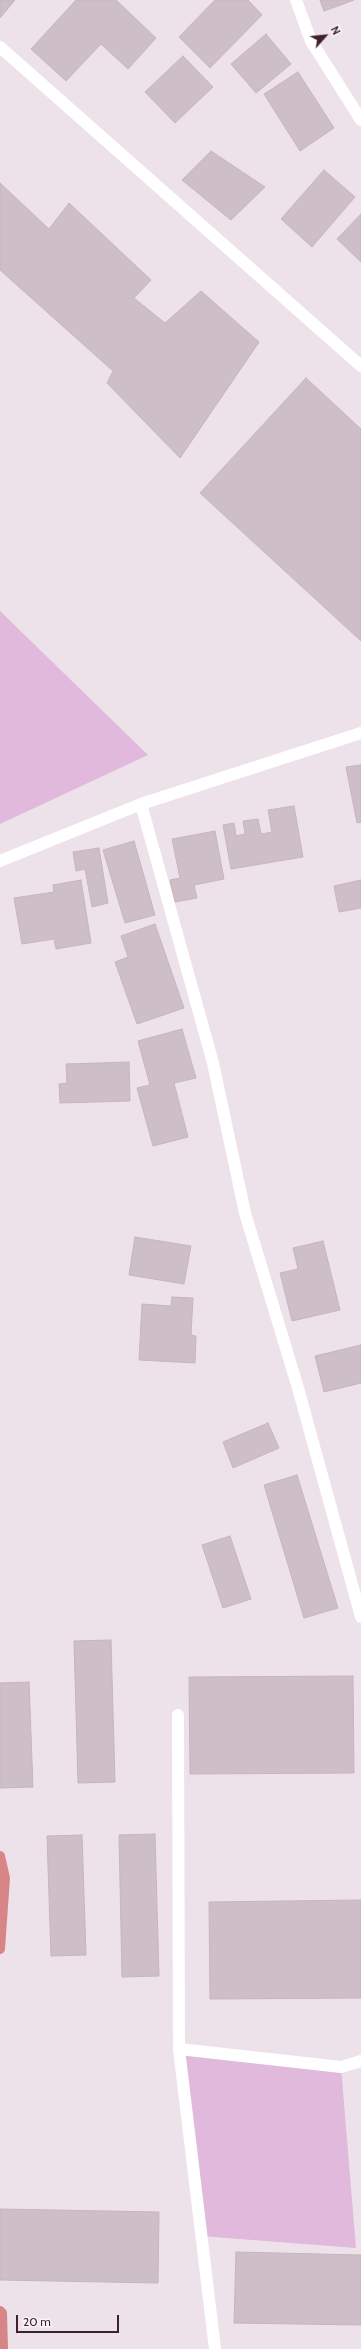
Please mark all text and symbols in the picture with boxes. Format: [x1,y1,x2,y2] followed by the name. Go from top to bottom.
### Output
[305,16,345,56] north arrow
[328,24,344,37] text: N
[18,2307,121,2333] scale bar
[23,2314,51,2329] text: 20 m

